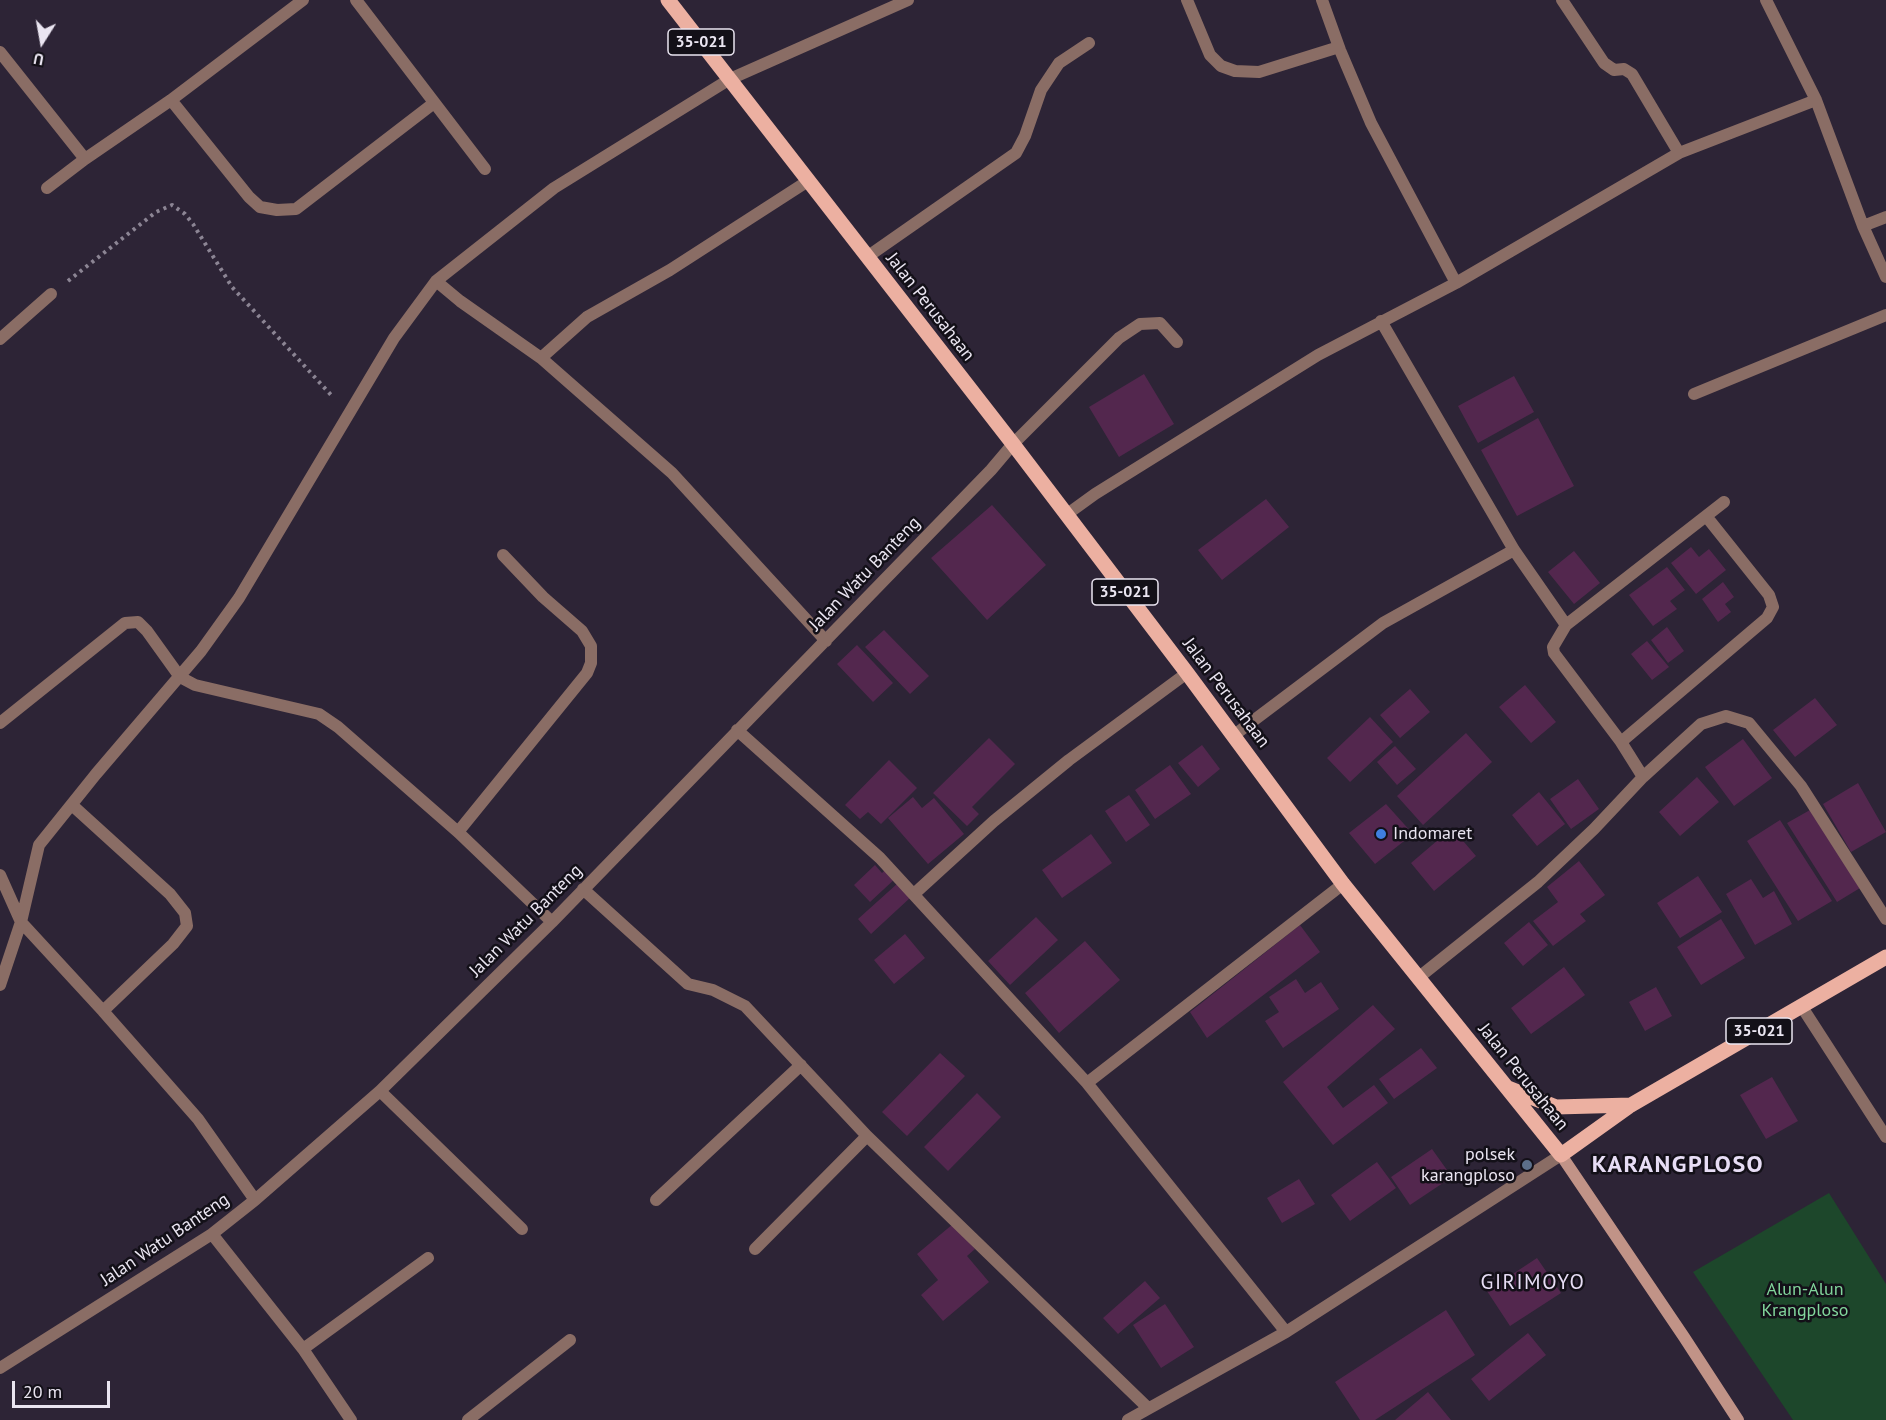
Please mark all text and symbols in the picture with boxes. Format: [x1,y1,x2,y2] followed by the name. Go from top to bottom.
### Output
[12,12,72,72] north arrow
[668,29,734,55] road number: 35-021
[32,49,45,70] text: U
[881,249,979,365] street label: Jalan Perusahaan
[805,512,925,636] street label: Jalan Watu Banteng
[1092,579,1158,605] road number: 35-021
[1178,634,1274,752] street label: Jalan Perusahaan
[1393,823,1472,845] place label: Indomaret
[1374,827,1388,841] marker: Indomaret
[465,860,587,982] street label: Jalan Watu Banteng
[1726,1018,1792,1044] road number: 35-021
[1473,1019,1573,1135] street label: Jalan Perusahaan
[1421,1144,1515,1186] place label: polsek karangploso
[1592,1151,1764,1179] district label: KARANGPLOSO
[1520,1158,1534,1172] marker: polsek karangploso
[97,1189,233,1291] street label: Jalan Watu Banteng
[1481,1270,1585,1296] district label: GIRIMOYO
[1762,1279,1848,1322] park label: Alun-Alun Krangploso
[15,1369,112,1407] scale bar
[23,1380,62,1403] text: 20 m

